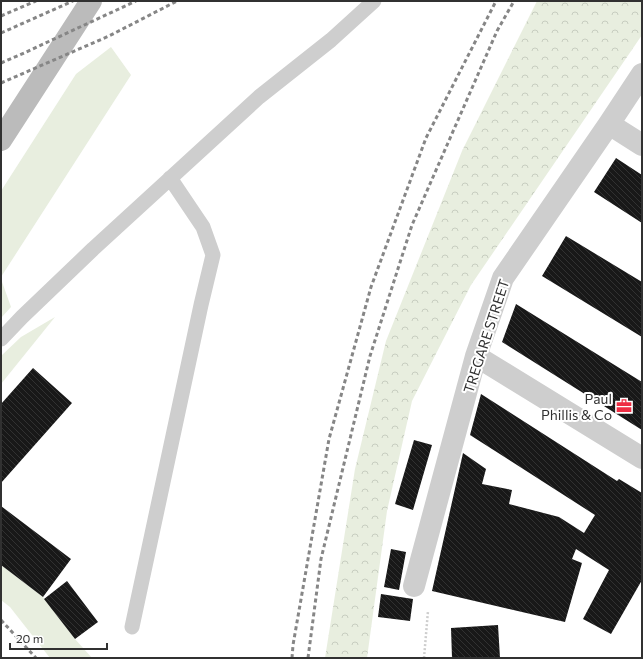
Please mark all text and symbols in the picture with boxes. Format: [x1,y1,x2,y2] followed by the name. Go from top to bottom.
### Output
[460,277,512,395] street label: TREGARE STREET
[541,390,612,423] place label: Paul Phillis & Co
[615,397,633,415] office icon: Paul Phillis & Co
[10,625,107,651] scale bar
[16,631,43,645] text: 20 m

